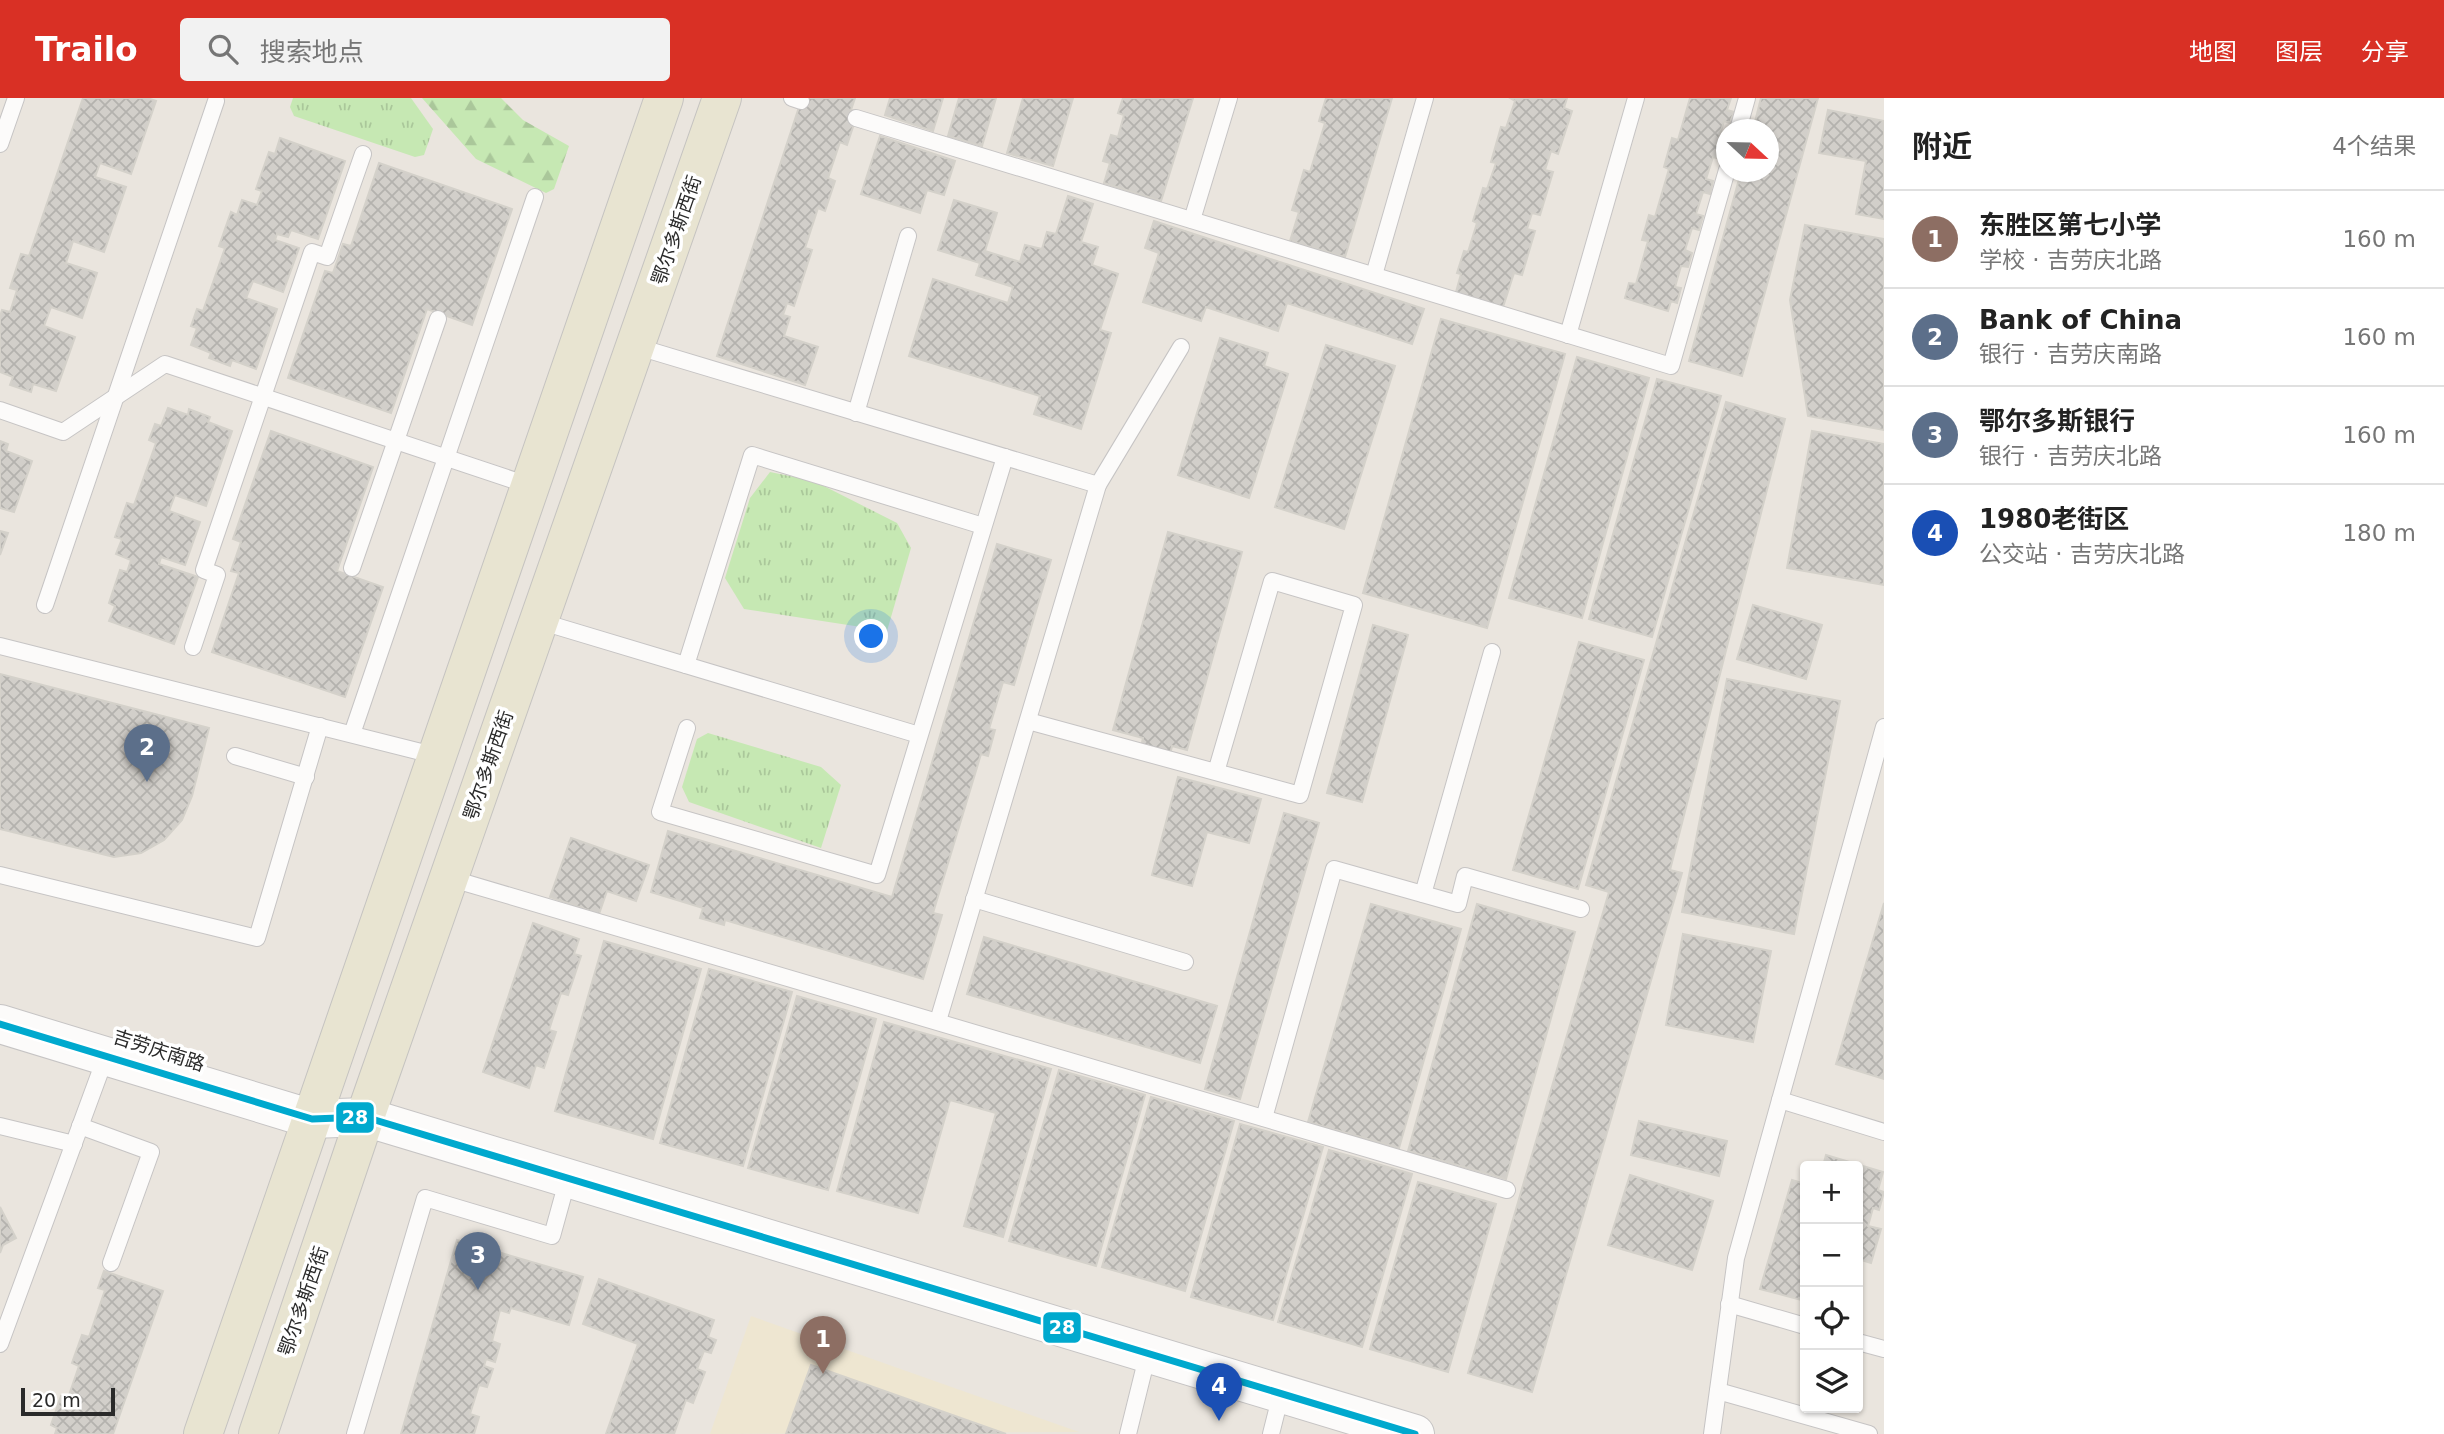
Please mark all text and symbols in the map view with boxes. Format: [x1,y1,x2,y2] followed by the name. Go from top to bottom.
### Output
[180,18,670,81] search box
[35,30,138,69] text: Trailo
[204,30,242,68] icon: search
[260,37,364,67] text: 搜索地点
[2189,38,2237,66] text: 地图
[2275,38,2323,66] text: 图层
[2361,38,2409,66] text: 分享
[1716,119,1779,182] north arrow
[1912,129,1972,164] text: 附近
[2332,133,2416,159] text: 4个结果
[647,173,705,287] street label: 鄂尔多斯西街
[1979,210,2161,240] text: 东胜区第七小学
[1927,226,1943,252] text: 1
[2342,226,2416,252] text: 160 m
[1979,247,2162,273] text: 学校 · 吉劳庆北路
[1979,305,2182,335] text: Bank of China
[1927,324,1943,350] text: 2
[2342,324,2416,350] text: 160 m
[1979,341,2162,367] text: 银行 · 吉劳庆南路
[1979,406,2135,436] text: 鄂尔多斯银行
[1927,422,1943,448] text: 3
[2342,422,2416,448] text: 160 m
[1979,443,2162,469] text: 银行 · 吉劳庆北路
[1979,504,2129,534] text: 1980老街区
[1927,520,1943,546] text: 4
[2342,520,2416,546] text: 180 m
[1979,541,2185,567] text: 公交站 · 吉劳庆北路
[854,619,888,653] your location
[459,708,517,822] street label: 鄂尔多斯西街
[124,724,170,782] pin: 2
[110,1025,208,1075] street label: 吉劳庆南路
[335,1101,375,1134] line badge: 28
[342,1106,368,1128] text: 28
[1800,1161,1863,1413] map controls
[1800,1161,1863,1224] button: +
[1800,1224,1863,1287] button: −
[455,1232,501,1290] pin: 3
[274,1244,332,1358] street label: 鄂尔多斯西街
[1800,1287,1863,1350] button: locate
[1042,1311,1082,1344] line badge: 28
[800,1316,846,1374] pin: 1
[1049,1316,1075,1338] text: 28
[1800,1350,1863,1413] button: layers
[1196,1363,1242,1421] pin: 4
[21,1385,116,1417] scale bar
[32,1389,81,1411] text: 20 m

